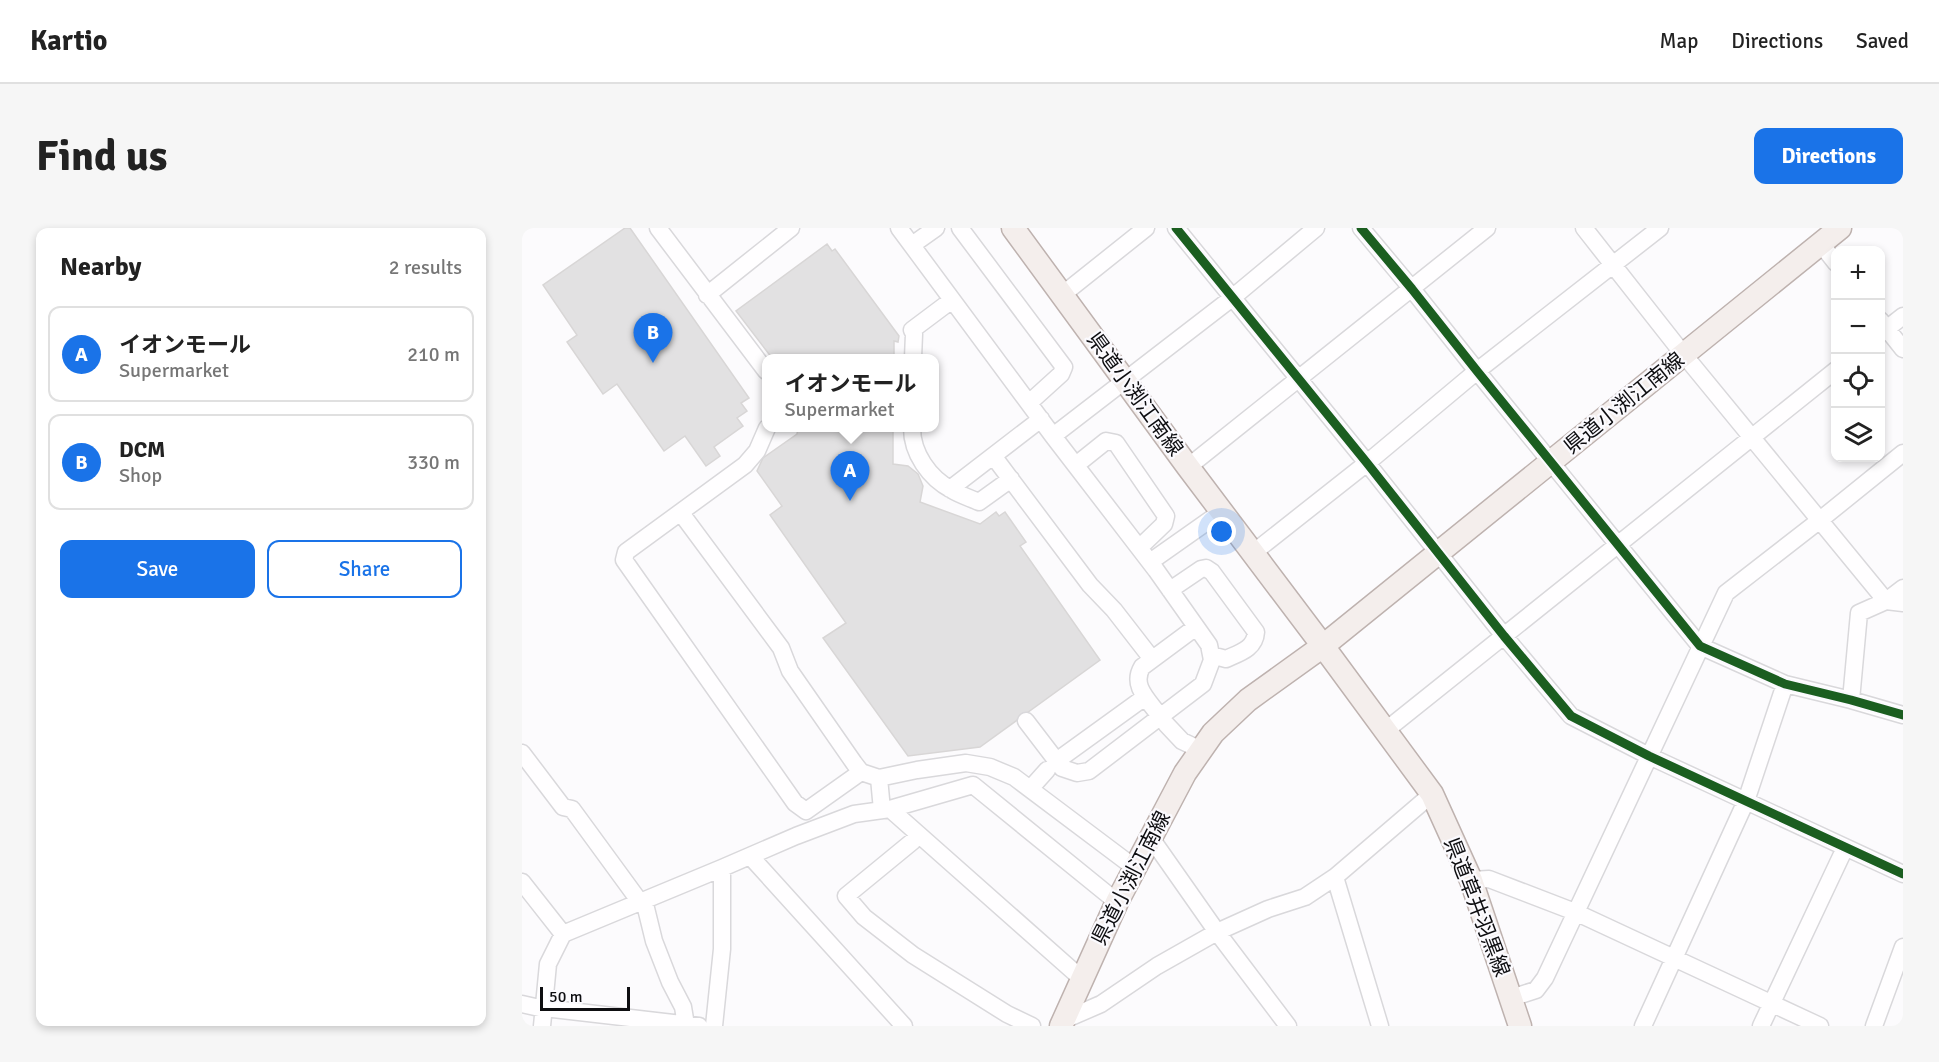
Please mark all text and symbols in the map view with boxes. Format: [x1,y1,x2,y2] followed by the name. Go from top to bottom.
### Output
[30,24,107,58] text: Kartio
[1660,28,1698,54] text: Map
[1731,28,1823,54] text: Directions
[1856,28,1909,54] text: Saved
[1754,128,1903,184] button: Directions
[36,131,167,182] text: Find us
[1831,246,1885,462] map controls
[1831,246,1885,300] button: +
[60,251,141,283] text: Nearby
[389,255,462,280] text: 2 results
[1831,300,1885,354] button: −
[634,314,672,363] pin: B
[1081,327,1189,461] street label: 県道小渕江南線
[119,331,251,358] text: イオンモール
[75,342,88,367] text: A
[407,342,460,367] text: 210 m
[1559,347,1689,459] street label: 県道小渕江南線
[762,354,939,432] popup
[1831,354,1885,408] button: locate
[119,358,229,383] text: Supermarket
[784,370,917,397] text: イオンモール
[784,397,895,422] text: Supermarket
[1831,408,1885,462] button: layers
[119,436,165,463] text: DCM
[75,450,88,475] text: B
[407,450,460,475] text: 330 m
[830,452,870,501] pin: A
[119,463,162,488] text: Shop
[1207,517,1236,546] your location
[60,540,255,598] button: Save
[267,540,462,598] button: Share
[1086,807,1176,949] street label: 県道小渕江南線
[1439,834,1515,980] street label: 県道草井羽黒線
[540,984,630,1012] scale bar
[549,987,583,1007] text: 50 m

